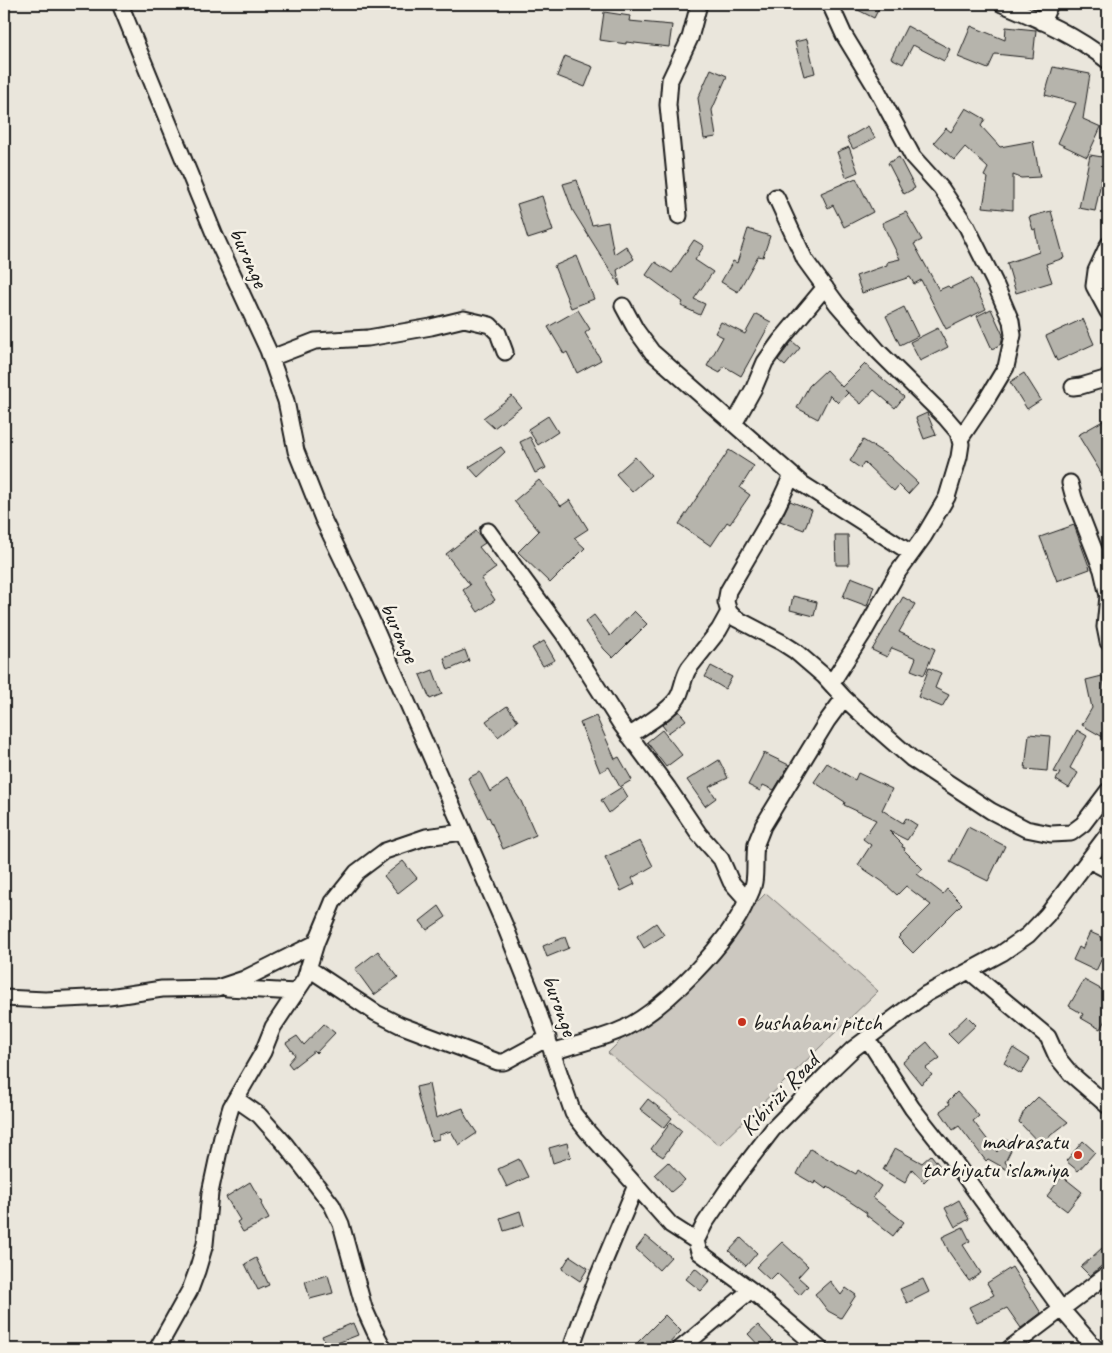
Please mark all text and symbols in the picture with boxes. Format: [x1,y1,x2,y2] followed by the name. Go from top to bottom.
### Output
[222,222,276,294] street label: buronge
[373,597,427,669] street label: buronge
[535,970,586,1042] street label: buronge
[752,1007,883,1037] place label: bushabani pitch
[736,1016,748,1028] marker: bushabani pitch
[733,1044,828,1142] street label: Kibirizi Road
[922,1126,1070,1184] place label: madrasatu tarbiyatu islamiya
[1072,1149,1084,1161] marker: madrasatu tarbiyatu islamiya

